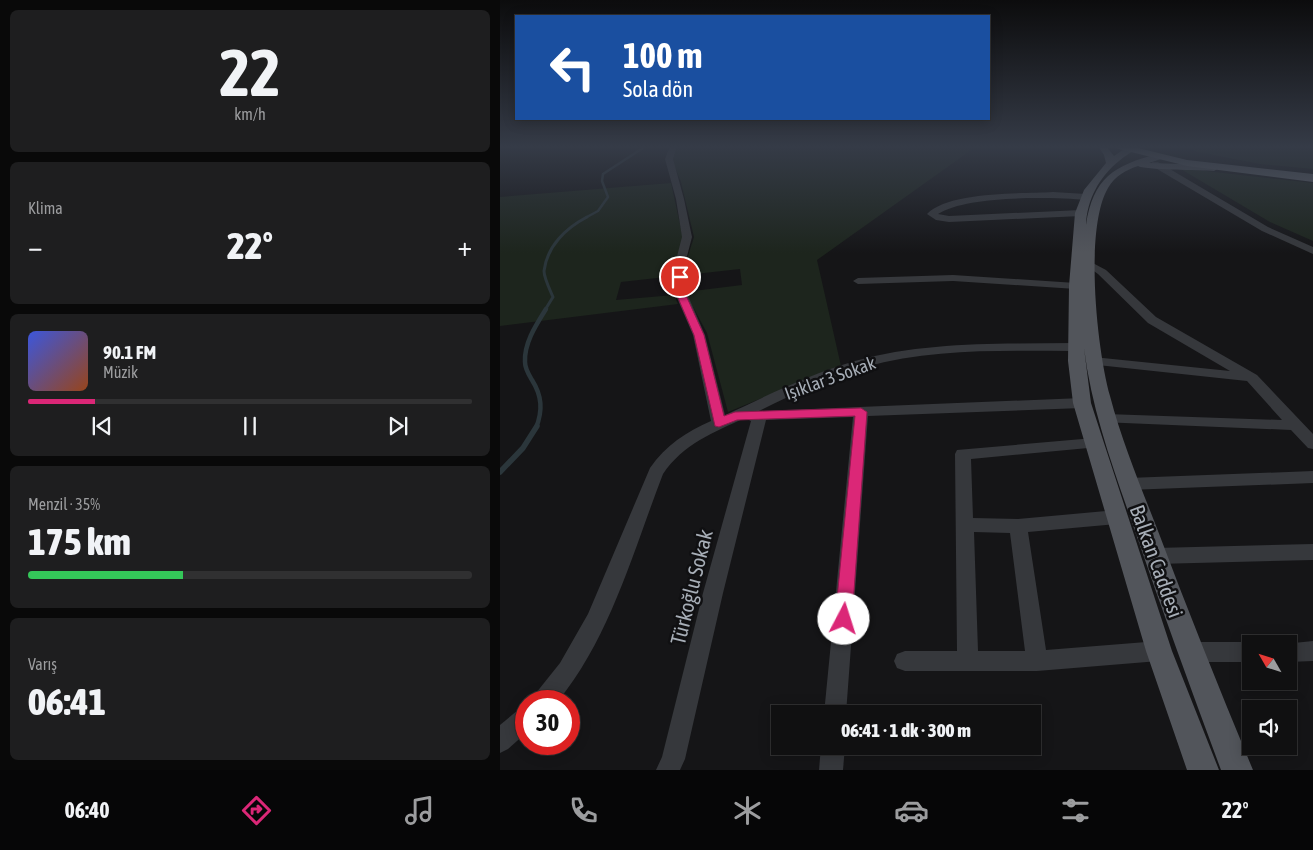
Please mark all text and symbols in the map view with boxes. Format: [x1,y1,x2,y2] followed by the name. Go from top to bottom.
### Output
[219,35,281,110] text: 22
[540,35,605,100] icon: left
[623,35,702,75] text: 100 m
[623,76,693,102] text: Sola dön
[234,105,266,123] text: km/h
[28,199,63,217] text: Klima
[227,224,273,267] text: 22°
[28,230,43,262] text: −
[457,230,472,262] text: +
[659,256,701,298] pin
[666,263,694,291] icon: arrive
[103,341,156,363] text: 90.1 FM
[782,352,878,404] street label: Işıklar 3 Sokak
[103,363,138,381] text: Müzik
[88,412,116,440] icon: previous
[236,412,264,440] icon: pause
[384,412,412,440] icon: next
[28,495,100,513] text: Menzil · 35%
[1125,501,1189,621] street label: Balkan Caddesi
[28,520,131,563] text: 175 km
[665,527,717,647] street label: Türkoğlu Sokak
[817,592,869,644] position arrow
[1242,635,1298,690] north arrow
[1242,635,1297,755] map controls
[28,655,57,673] text: Varış
[28,680,106,723] text: 06:41
[515,690,580,755] speed limit sign: 30
[1242,700,1297,755] button: sound
[841,719,971,741] text: 06:41 · 1 dk · 300 m
[239,793,274,828] icon: directions
[402,793,437,828] icon: music
[566,793,601,828] icon: phone
[730,793,765,828] icon: climate
[894,793,929,828] icon: car
[1058,793,1093,828] icon: filters
[64,797,110,823] text: 06:40
[1222,797,1248,823] text: 22°

